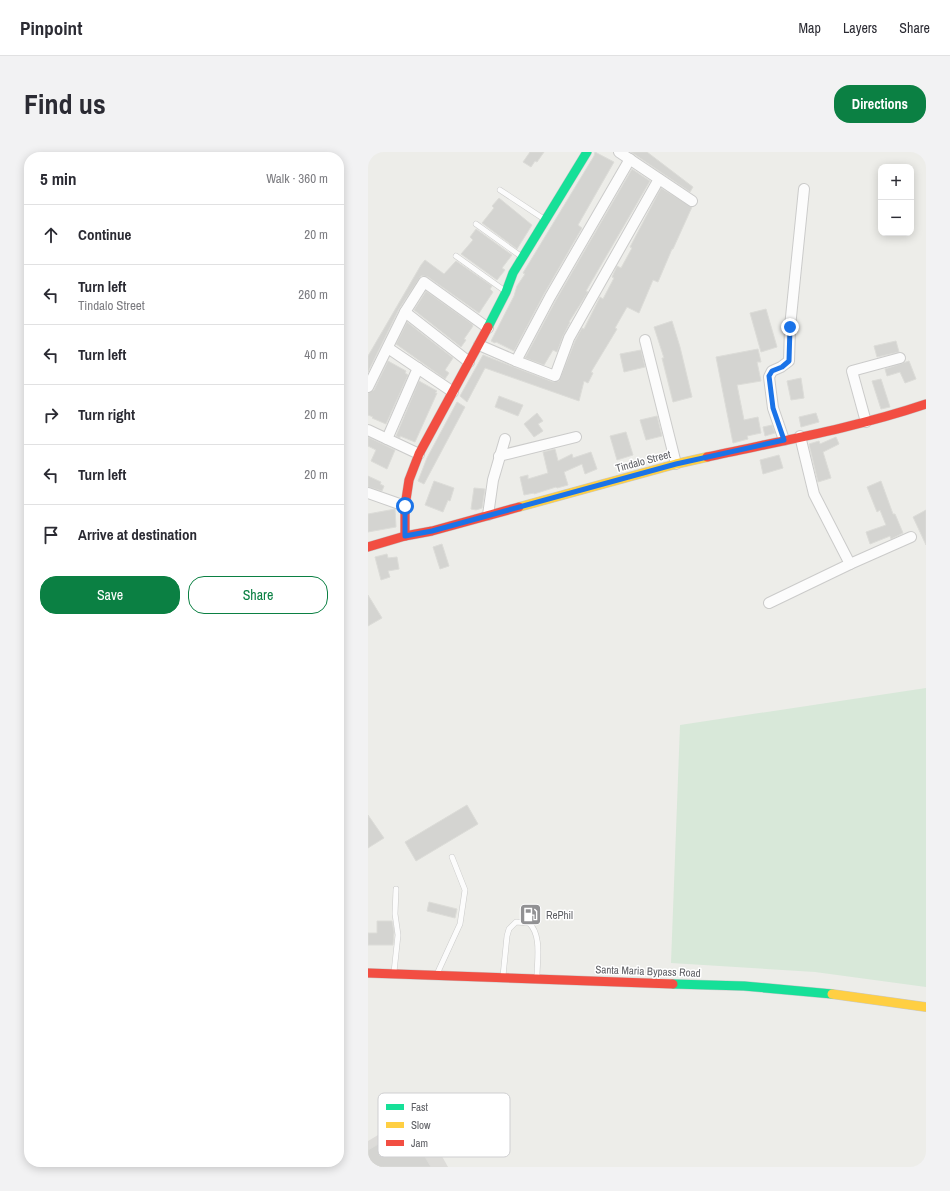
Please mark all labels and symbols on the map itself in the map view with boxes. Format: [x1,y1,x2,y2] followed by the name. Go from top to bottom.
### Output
[781,318,799,336] route end
[614,447,673,475] street label: Tindalo Street
[396,497,414,515] route start
[517,902,543,928] fuel station icon: RePhil
[546,908,573,922] place label: RePhil
[595,962,701,980] street label: Santa Maria Bypass Road
[378,1093,510,1157] legend
[411,1100,429,1114] text: Fast
[411,1118,431,1132] text: Slow
[411,1136,428,1150] text: Jam

